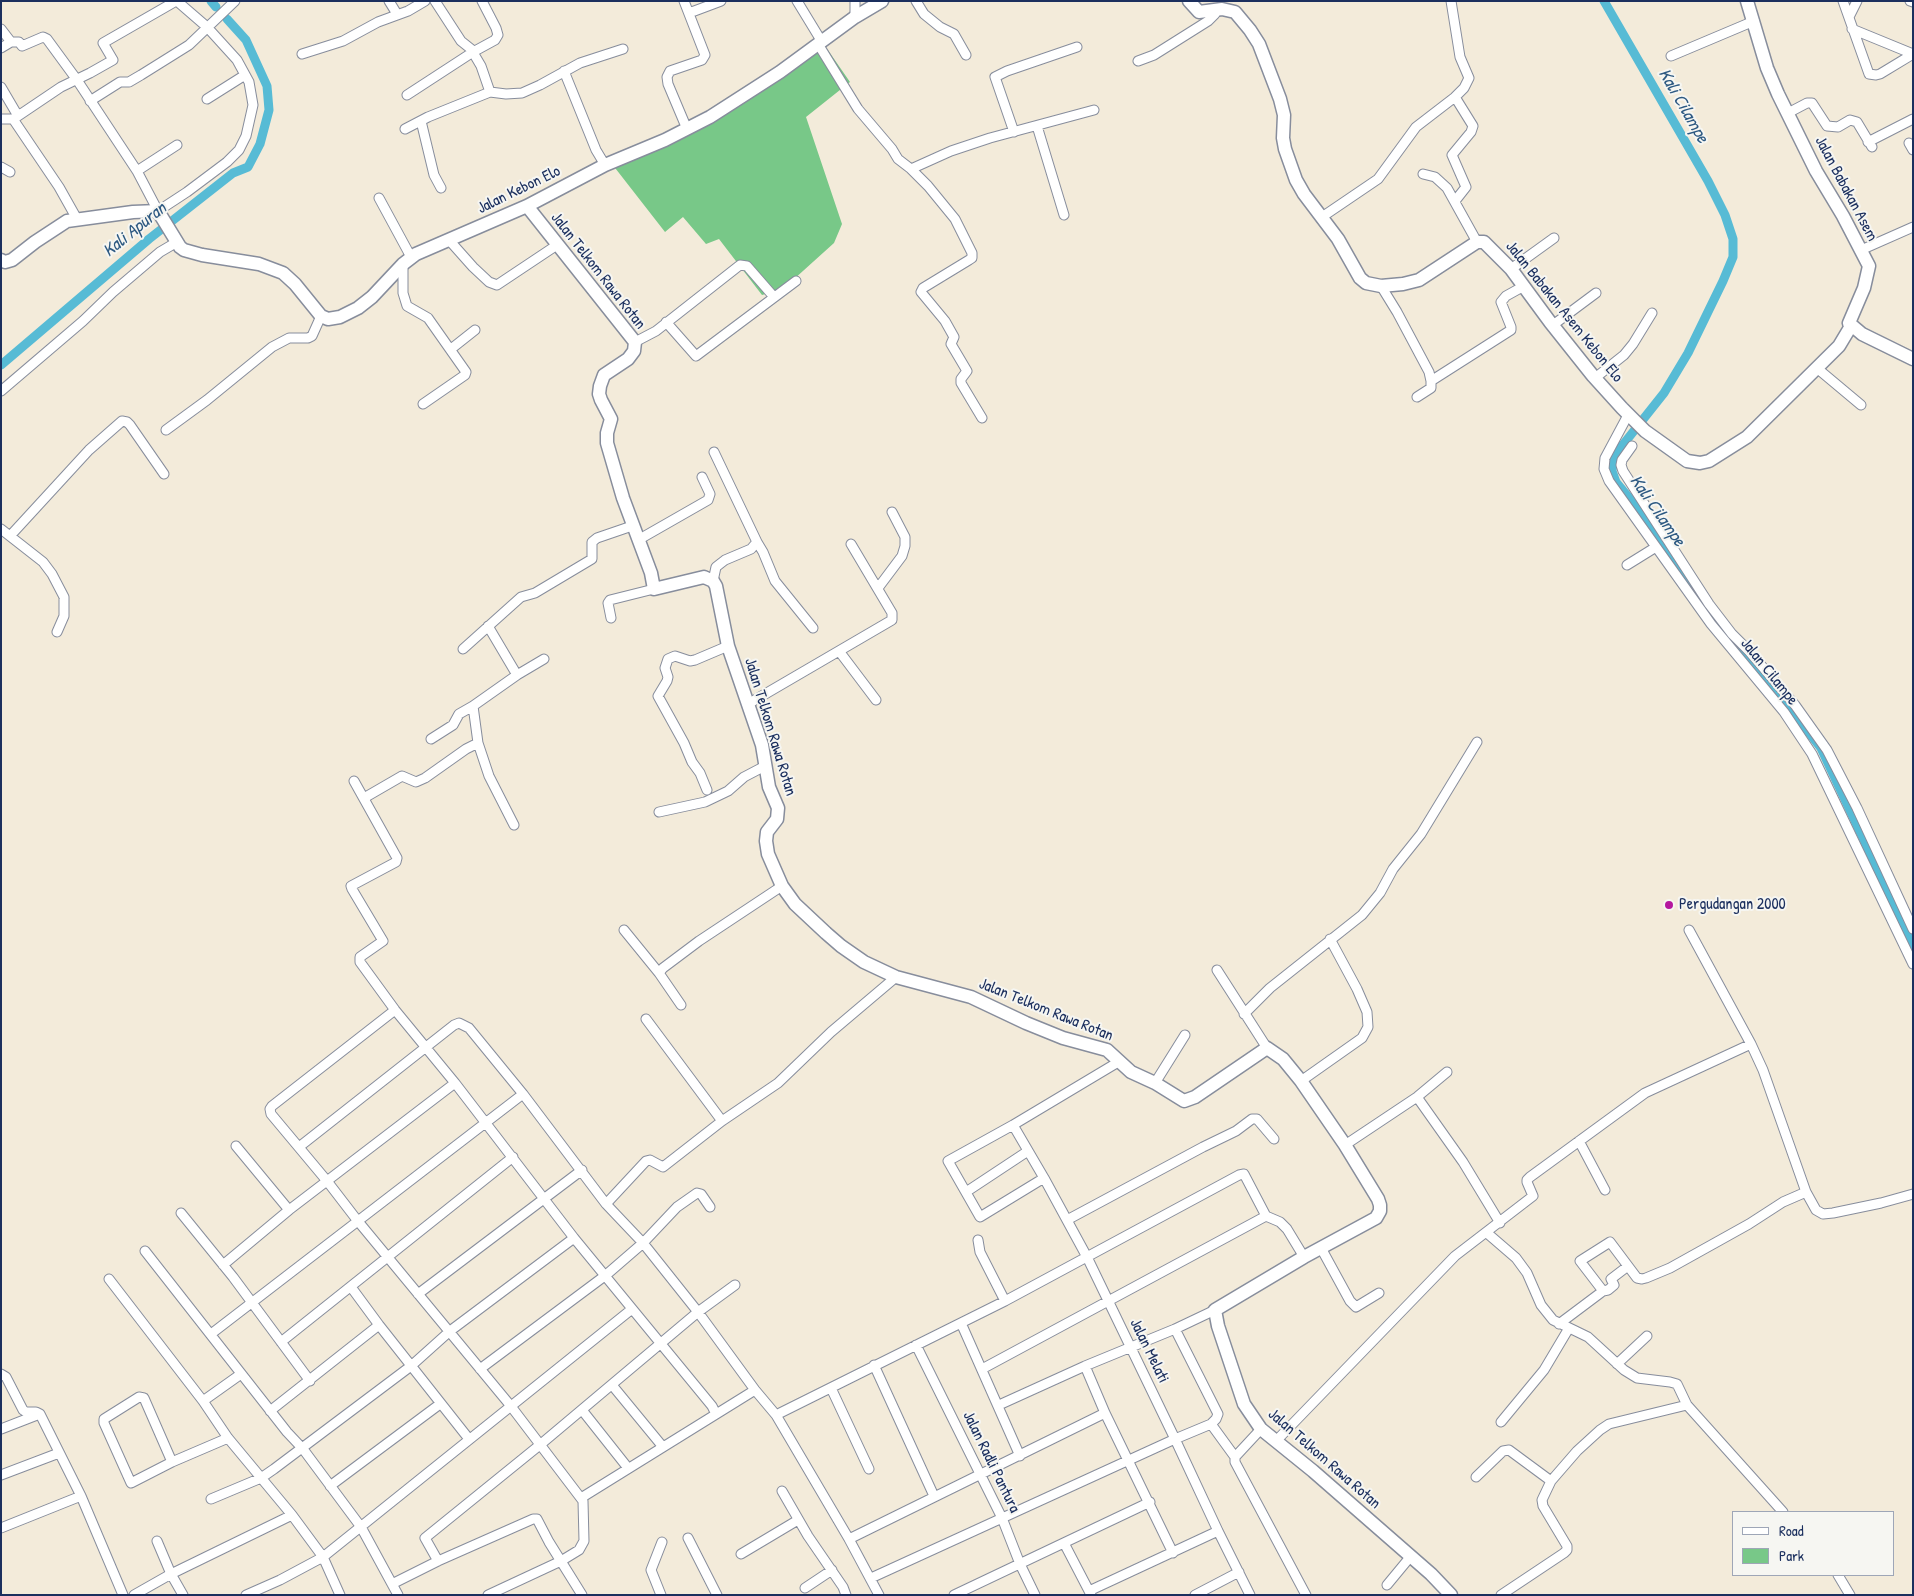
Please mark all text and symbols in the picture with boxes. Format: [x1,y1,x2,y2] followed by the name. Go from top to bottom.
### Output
[1653,65,1713,147] water label: Kali Cilampe
[1810,133,1882,245] street label: Jalan Babakan Asem
[474,162,564,218] street label: Jalan Kebon Elo
[99,198,171,262] water label: Kali Apuran
[546,209,650,333] street label: Jalan Telkom Rawa Rotan
[1501,238,1627,386] street label: Jalan Babakan Asem Kebon Elo
[1625,471,1689,551] water label: Kali Cilampe
[1736,635,1802,709] street label: Jalan Cilampe
[740,656,800,798] street label: Jalan Telkom Rawa Rotan
[1679,895,1786,915] place label: Pergudangan 2000
[1663,899,1675,911] marker: Pergudangan 2000
[976,974,1116,1046] street label: Jalan Telkom Rawa Rotan
[1125,1316,1173,1386] street label: Jalan Melati
[1264,1405,1384,1513] street label: Jalan Telkom Rawa Rotan
[958,1408,1024,1516] street label: Jalan Radli Pantura
[1732,1511,1894,1576] legend
[1779,1520,1804,1541] text: Road
[1779,1545,1804,1566] text: Park

